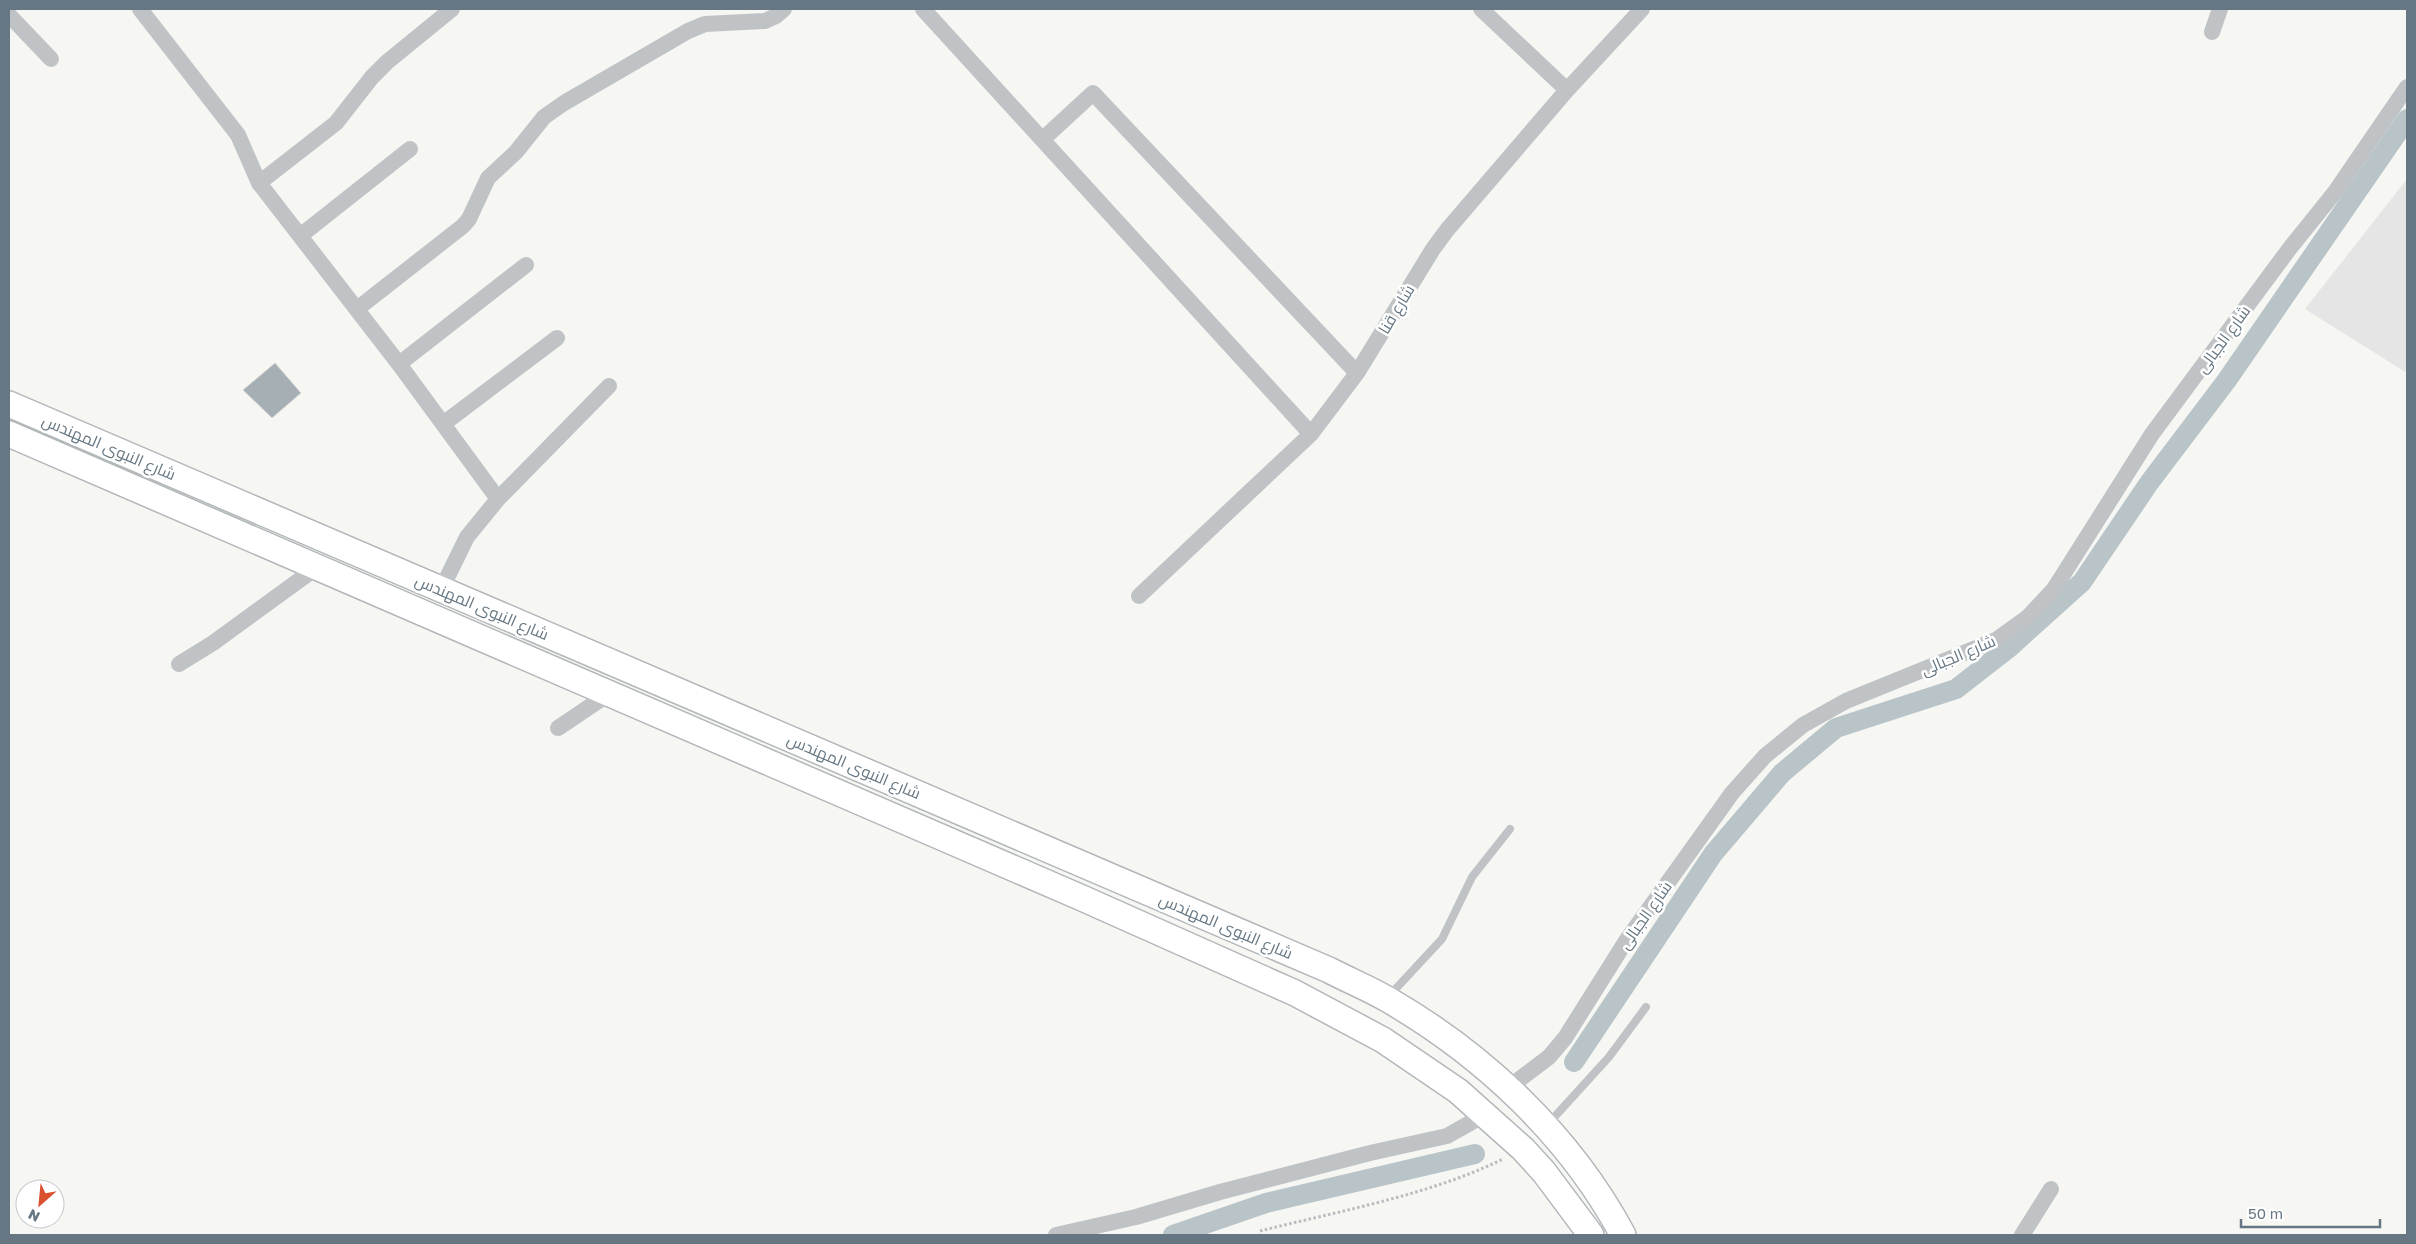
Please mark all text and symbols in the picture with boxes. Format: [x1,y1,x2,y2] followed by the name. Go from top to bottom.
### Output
[1373,281,1420,338] street label: شارع قنا
[2192,301,2256,378] street label: شارع الجبالى
[38,410,179,486] street label: شارع النبوى المهندس
[411,570,552,646] street label: شارع النبوى المهندس
[1918,630,1999,681] street label: شارع الجبالى
[783,729,924,805] street label: شارع النبوى المهندس
[1614,877,1678,954] street label: شارع الجبالى
[1155,889,1296,965] street label: شارع النبوى المهندس
[15,1179,65,1229] north arrow
[2241,1196,2380,1228] scale bar
[2248,1204,2283,1222] text: 50 m
[25,1206,42,1226] text: N

